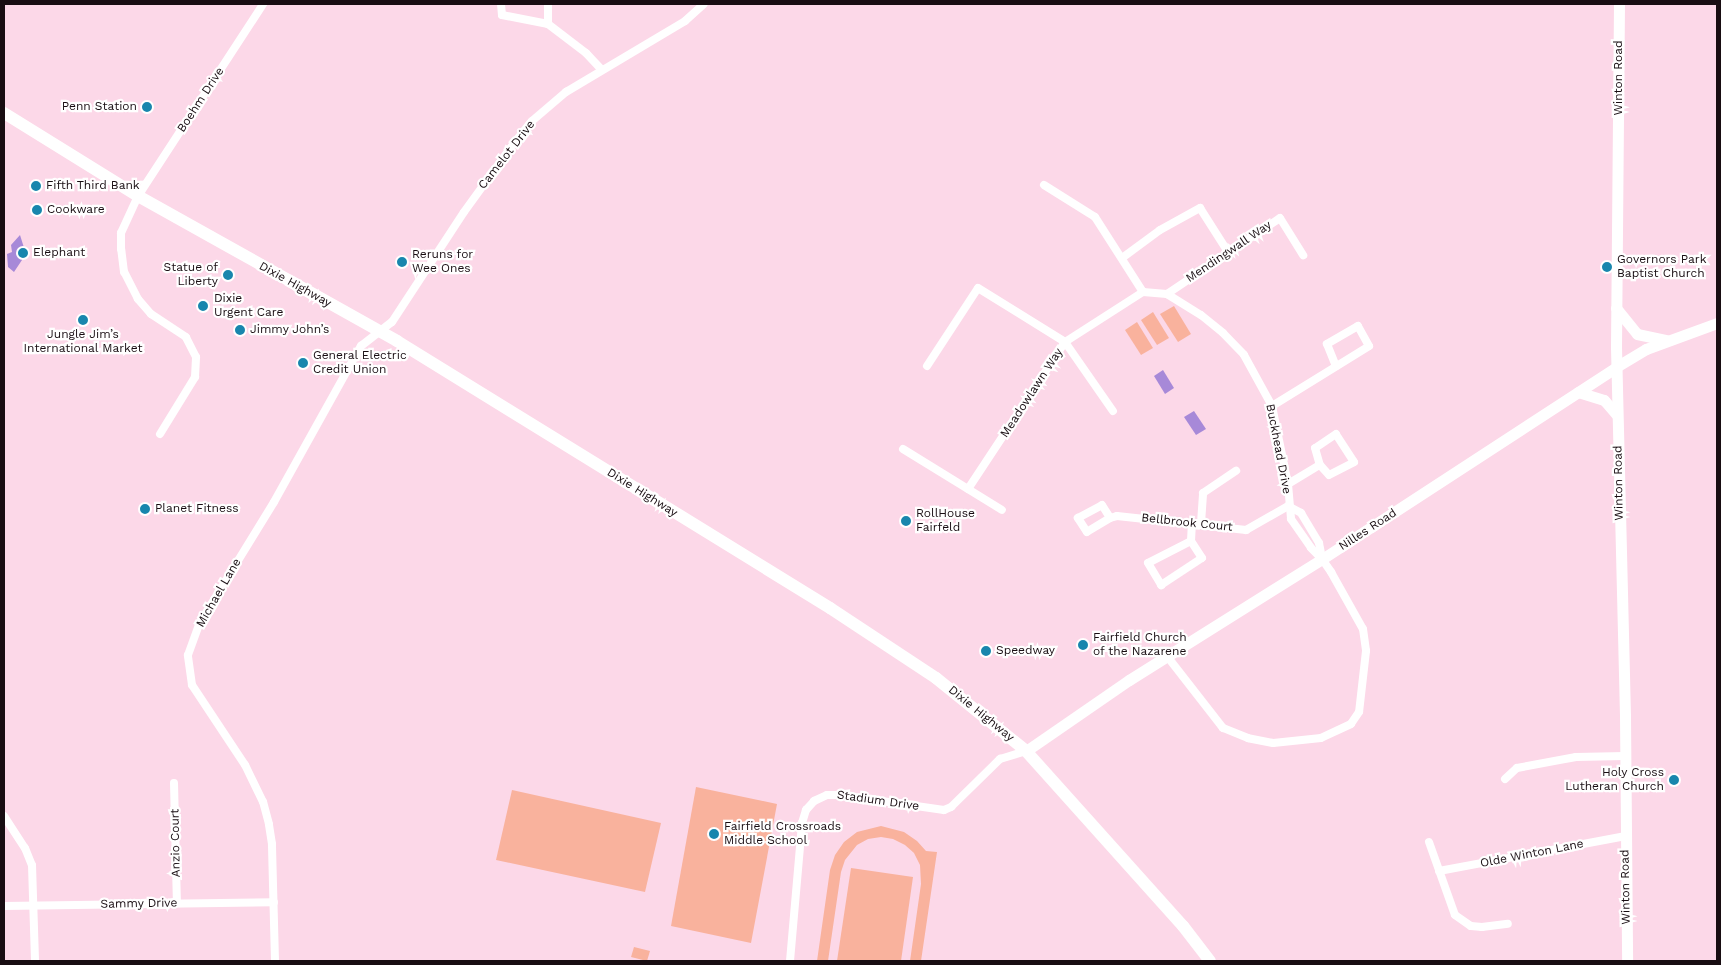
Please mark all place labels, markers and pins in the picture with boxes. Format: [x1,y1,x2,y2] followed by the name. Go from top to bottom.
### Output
[62,100,137,114] place label: Penn Station
[141,101,153,113] marker: Penn Station
[46,179,140,193] place label: Fifth Third Bank
[30,180,42,192] marker: Fifth Third Bank
[47,203,105,217] place label: Cookware
[31,204,43,216] marker: Cookware
[33,246,85,260] place label: Elephant
[17,247,29,259] marker: Elephant
[412,248,473,276] place label: Reruns for Wee Ones
[1617,253,1706,281] place label: Governors Park Baptist Church
[396,256,408,268] marker: Reruns for Wee Ones
[163,261,218,289] place label: Statue of Liberty
[1601,261,1613,273] marker: Governors Park Baptist Church
[222,269,234,281] marker: Statue of Liberty
[214,292,283,320] place label: Dixie Urgent Care
[196,299,210,313] marker: Dixie Urgent Care
[77,314,89,326] marker: Jungle Jim’s International Market
[250,323,330,337] place label: Jimmy John’s
[234,324,246,336] marker: Jimmy John’s
[23,328,143,356] place label: Jungle Jim’s International Market
[313,349,407,377] place label: General Electric Credit Union
[297,357,309,369] marker: General Electric Credit Union
[155,502,239,516] place label: Planet Fitness
[139,503,151,515] marker: Planet Fitness
[916,507,975,535] place label: RollHouse Fairfeld
[900,515,912,527] marker: RollHouse Fairfeld
[1093,631,1187,659] place label: Fairfield Church of the Nazarene
[1077,639,1089,651] marker: Fairfield Church of the Nazarene
[996,644,1055,658] place label: Speedway
[980,645,992,657] marker: Speedway
[1565,766,1664,794] place label: Holy Cross Lutheran Church
[1668,774,1680,786] marker: Holy Cross Lutheran Church
[724,820,841,848] place label: Fairfield Crossroads Middle School
[708,828,720,840] marker: Fairfield Crossroads Middle School

